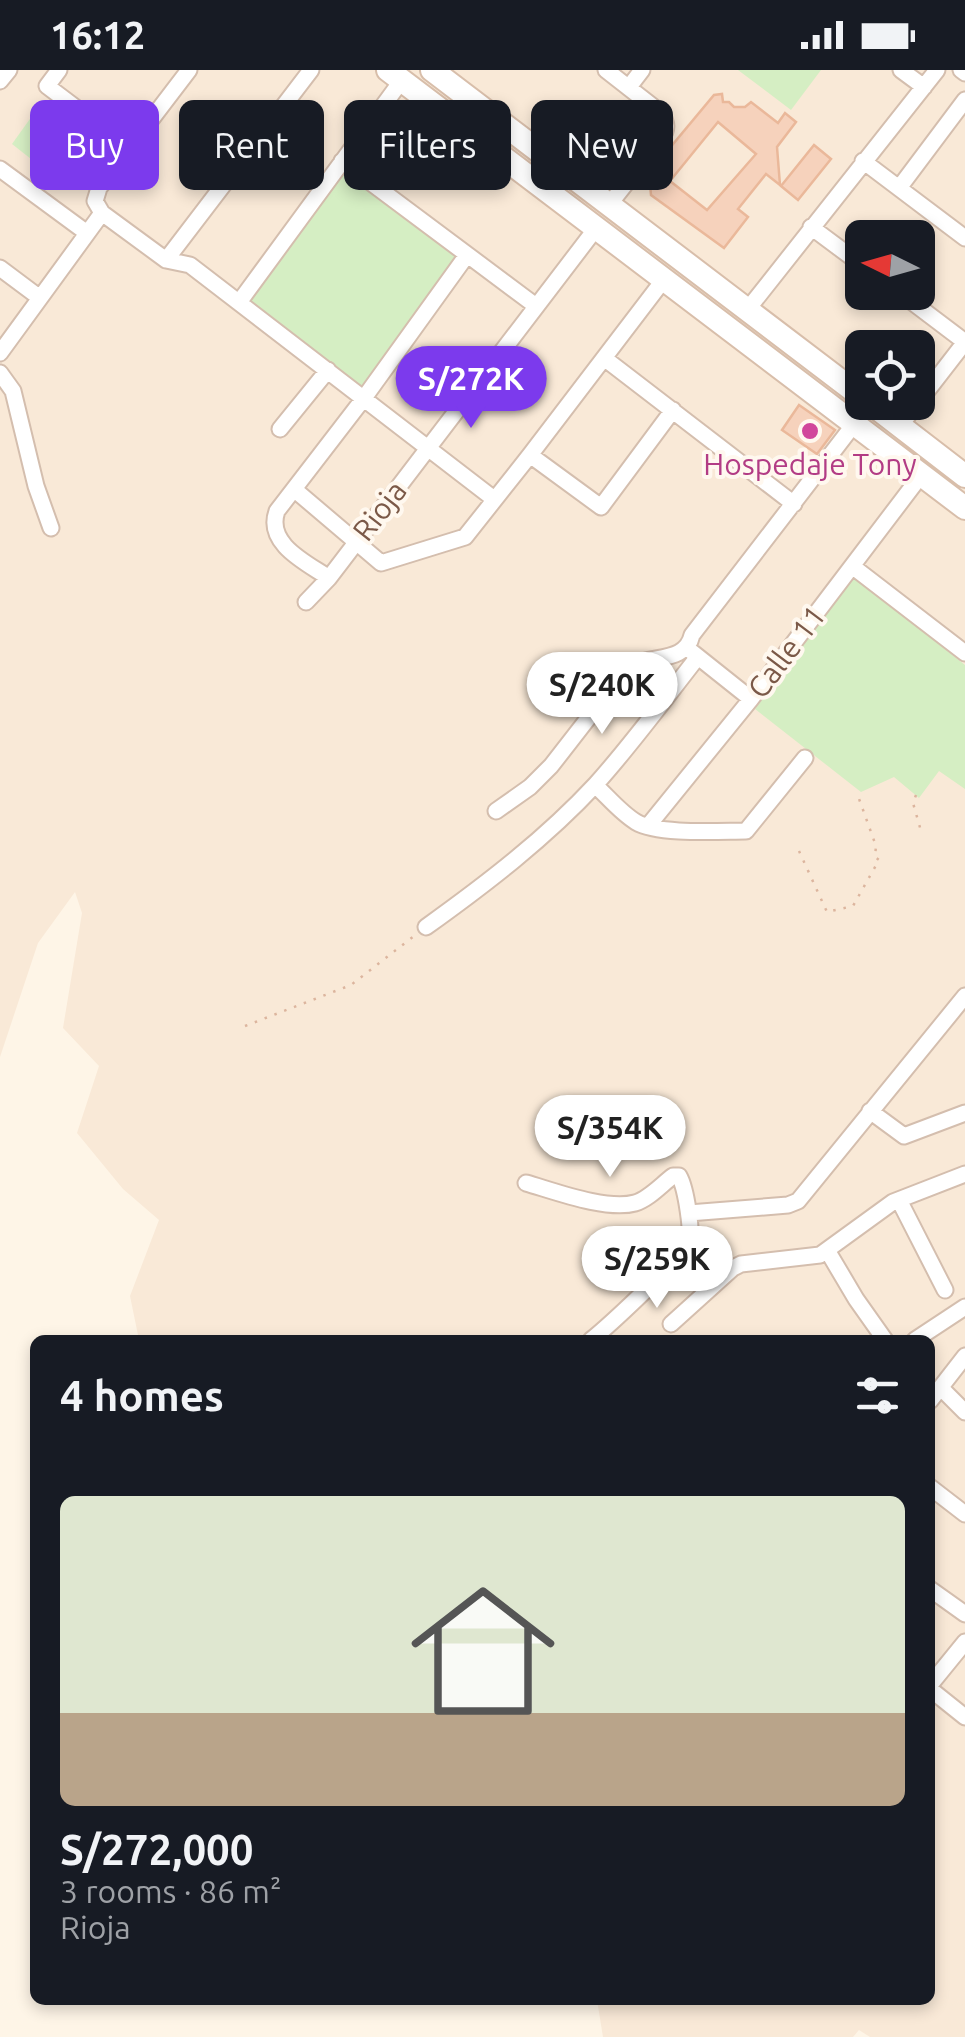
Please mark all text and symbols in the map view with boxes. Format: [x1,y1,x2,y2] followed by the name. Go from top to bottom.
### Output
[50,14,145,56] text: 16:12
[30,100,159,190] chip: Buy
[179,100,324,190] chip: Rent
[344,100,511,190] chip: Filters
[531,100,673,190] chip: New
[845,220,935,310] north arrow
[845,220,935,420] map controls
[845,330,935,420] button: locate
[390,346,552,431] pin: S/272K
[418,360,524,396] text: S/272K
[799,420,821,442] marker: Hospedaje Tony
[703,447,917,481] place label: Hospedaje Tony
[345,474,413,547] street label: Rioja
[740,599,832,704] street label: Calle 11
[521,652,683,737] pin: S/240K
[549,666,655,702] text: S/240K
[529,1095,691,1180] pin: S/354K
[557,1109,663,1145] text: S/354K
[576,1226,738,1311] pin: S/259K
[604,1240,710,1276] text: S/259K
[850,1368,905,1423] icon: filters
[60,1372,224,1419] text: 4 homes
[393,1561,573,1741] icon: home
[60,1826,253,1873] text: S/272,000
[60,1873,281,1909] text: 3 rooms · 86 m²
[60,1909,131,1945] text: Rioja

